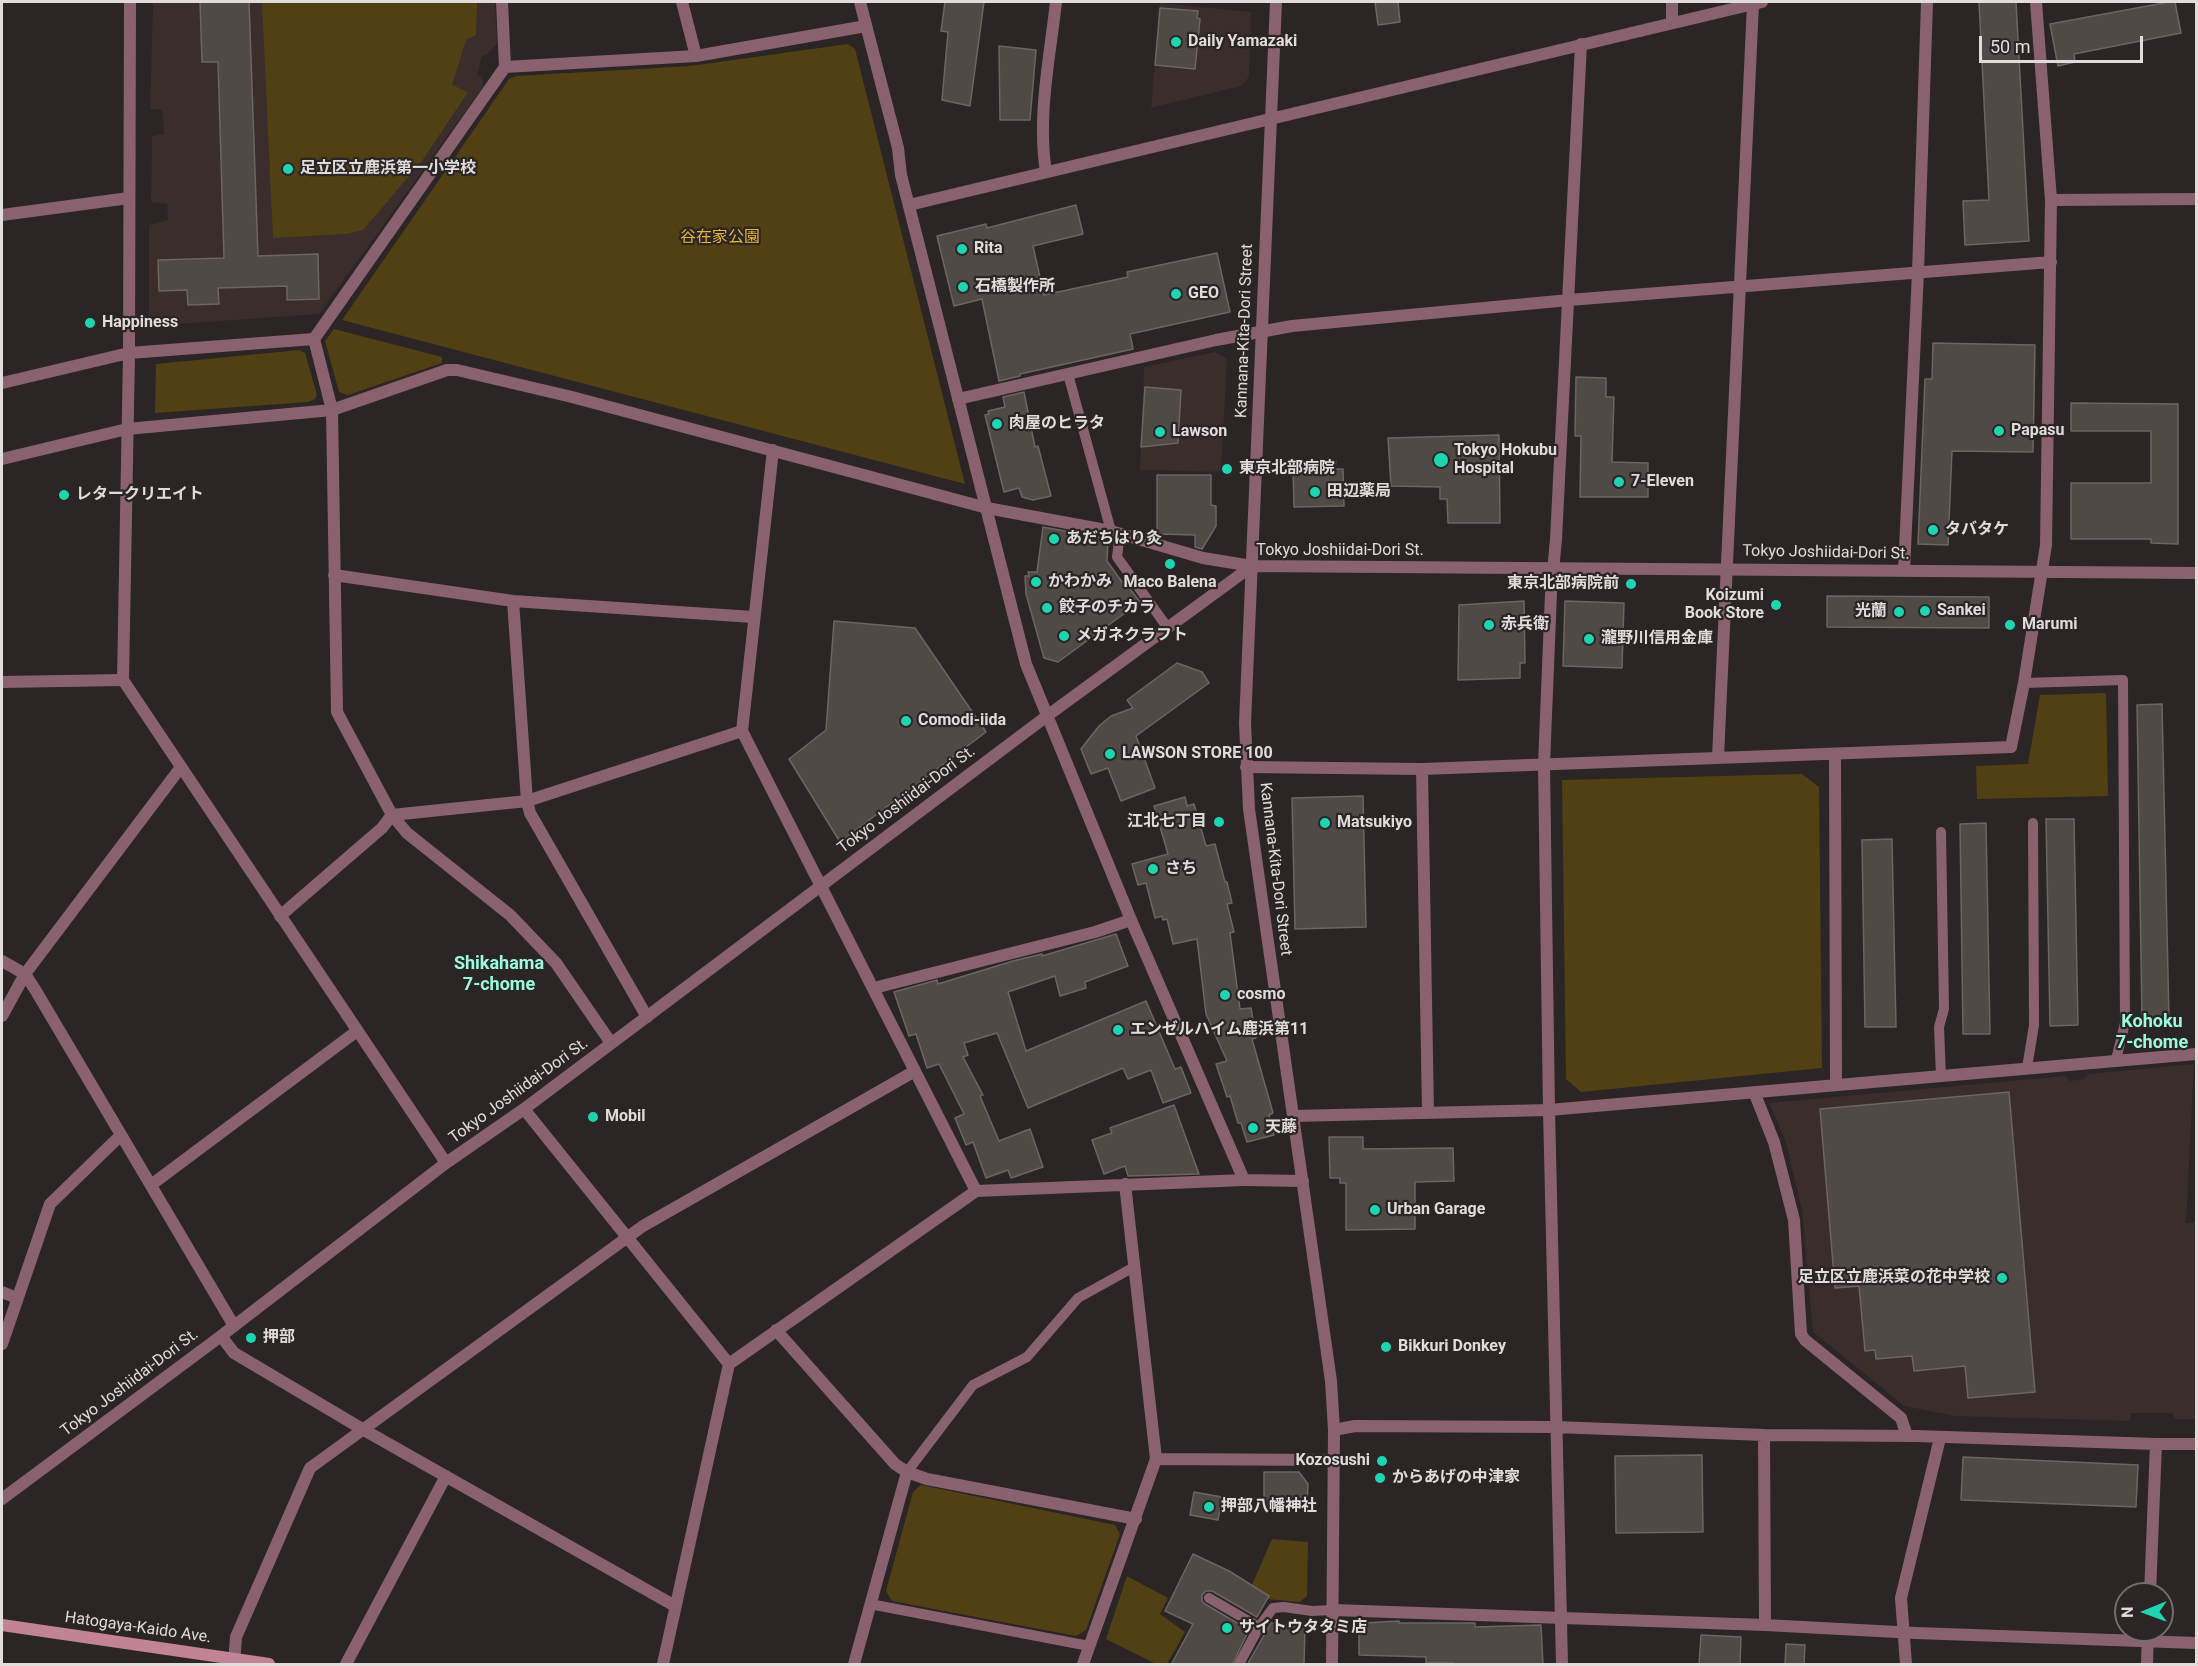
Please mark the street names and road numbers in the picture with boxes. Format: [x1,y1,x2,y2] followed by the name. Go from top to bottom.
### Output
[1232,243,1258,419] street label: Kannana-Kita-Dori Street
[1256,541,1424,561] street label: Tokyo Joshiidai-Dori St.
[1742,542,1910,564] street label: Tokyo Joshiidai-Dori St.
[834,742,980,858] street label: Tokyo Joshiidai-Dori St.
[1255,781,1295,957] street label: Kannana-Kita-Dori Street
[446,1034,592,1148] street label: Tokyo Joshiidai-Dori St.
[57,1325,203,1441] street label: Tokyo Joshiidai-Dori St.
[64,1608,212,1648] street label: Hatogaya-Kaido Ave.

